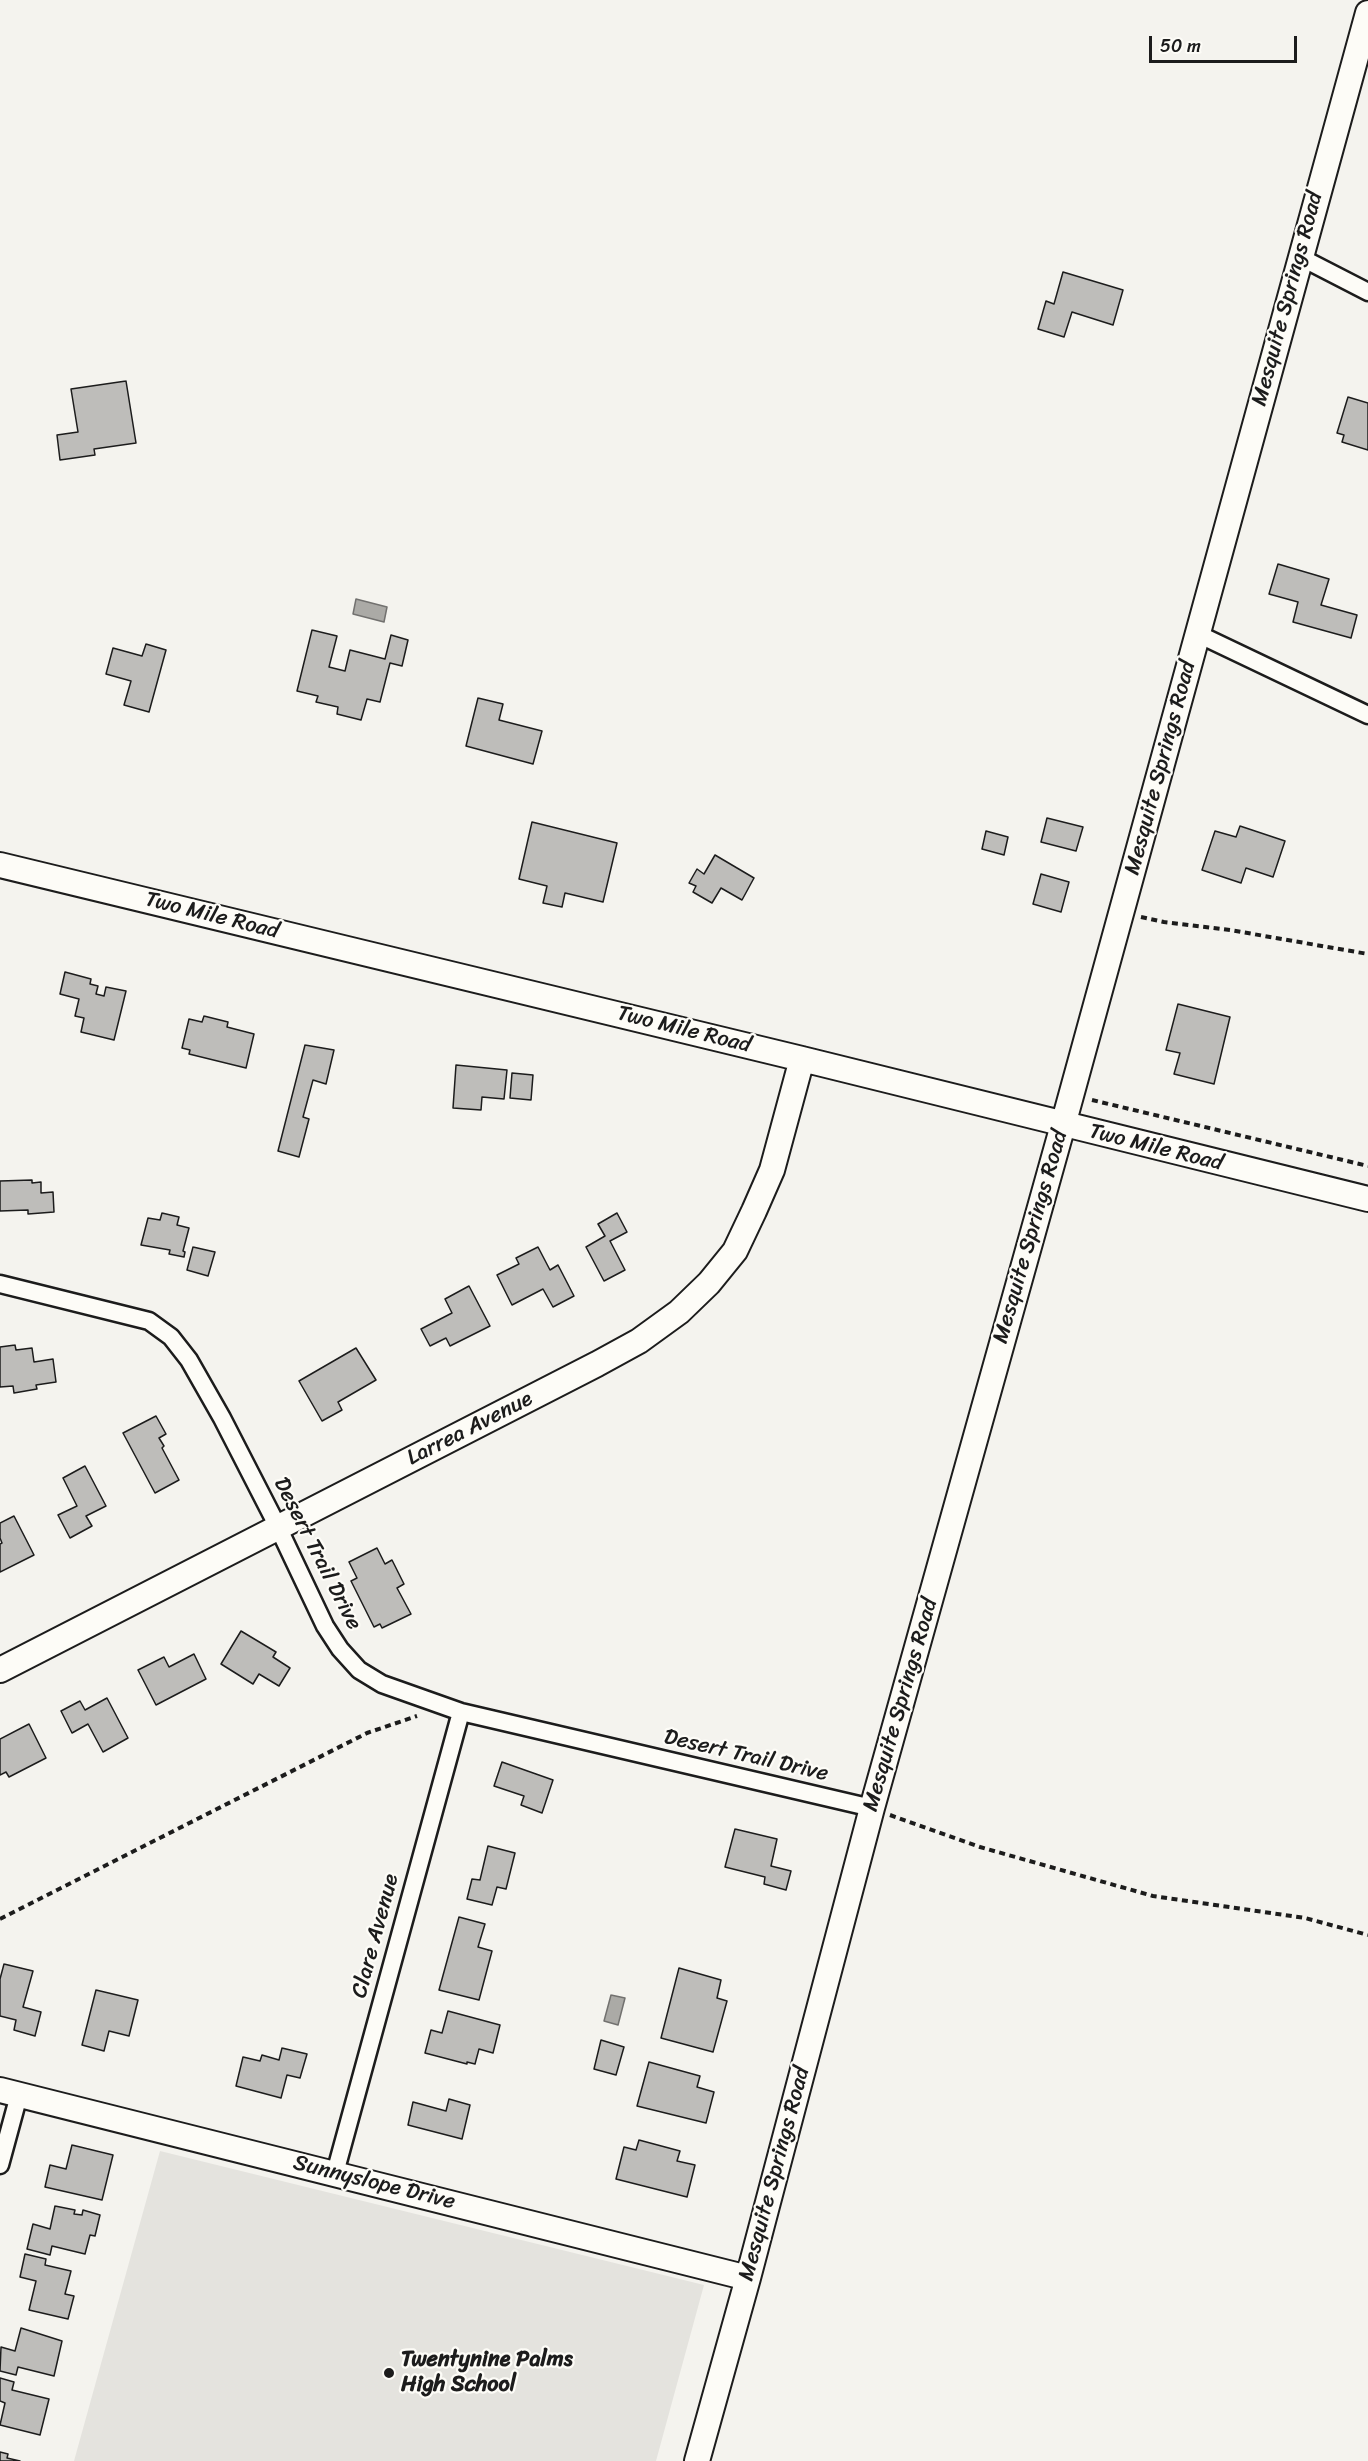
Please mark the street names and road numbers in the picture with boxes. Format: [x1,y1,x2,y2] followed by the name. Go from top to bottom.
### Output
[1247,189,1329,409] street label: Mesquite Springs Road
[1120,658,1202,878] street label: Mesquite Springs Road
[142,887,282,945] street label: Two Mile Road
[614,1001,754,1059] street label: Two Mile Road
[1086,1119,1226,1177] street label: Two Mile Road
[988,1127,1074,1347] street label: Mesquite Springs Road
[403,1386,537,1472] street label: Larrea Avenue
[267,1473,367,1635] street label: Desert Trail Drive
[858,1595,944,1815] street label: Mesquite Springs Road
[661,1724,831,1788] street label: Desert Trail Drive
[347,1871,405,2001] street label: Clare Avenue
[734,2064,816,2284] street label: Mesquite Springs Road
[290,2150,458,2216] street label: Sunnyslope Drive

